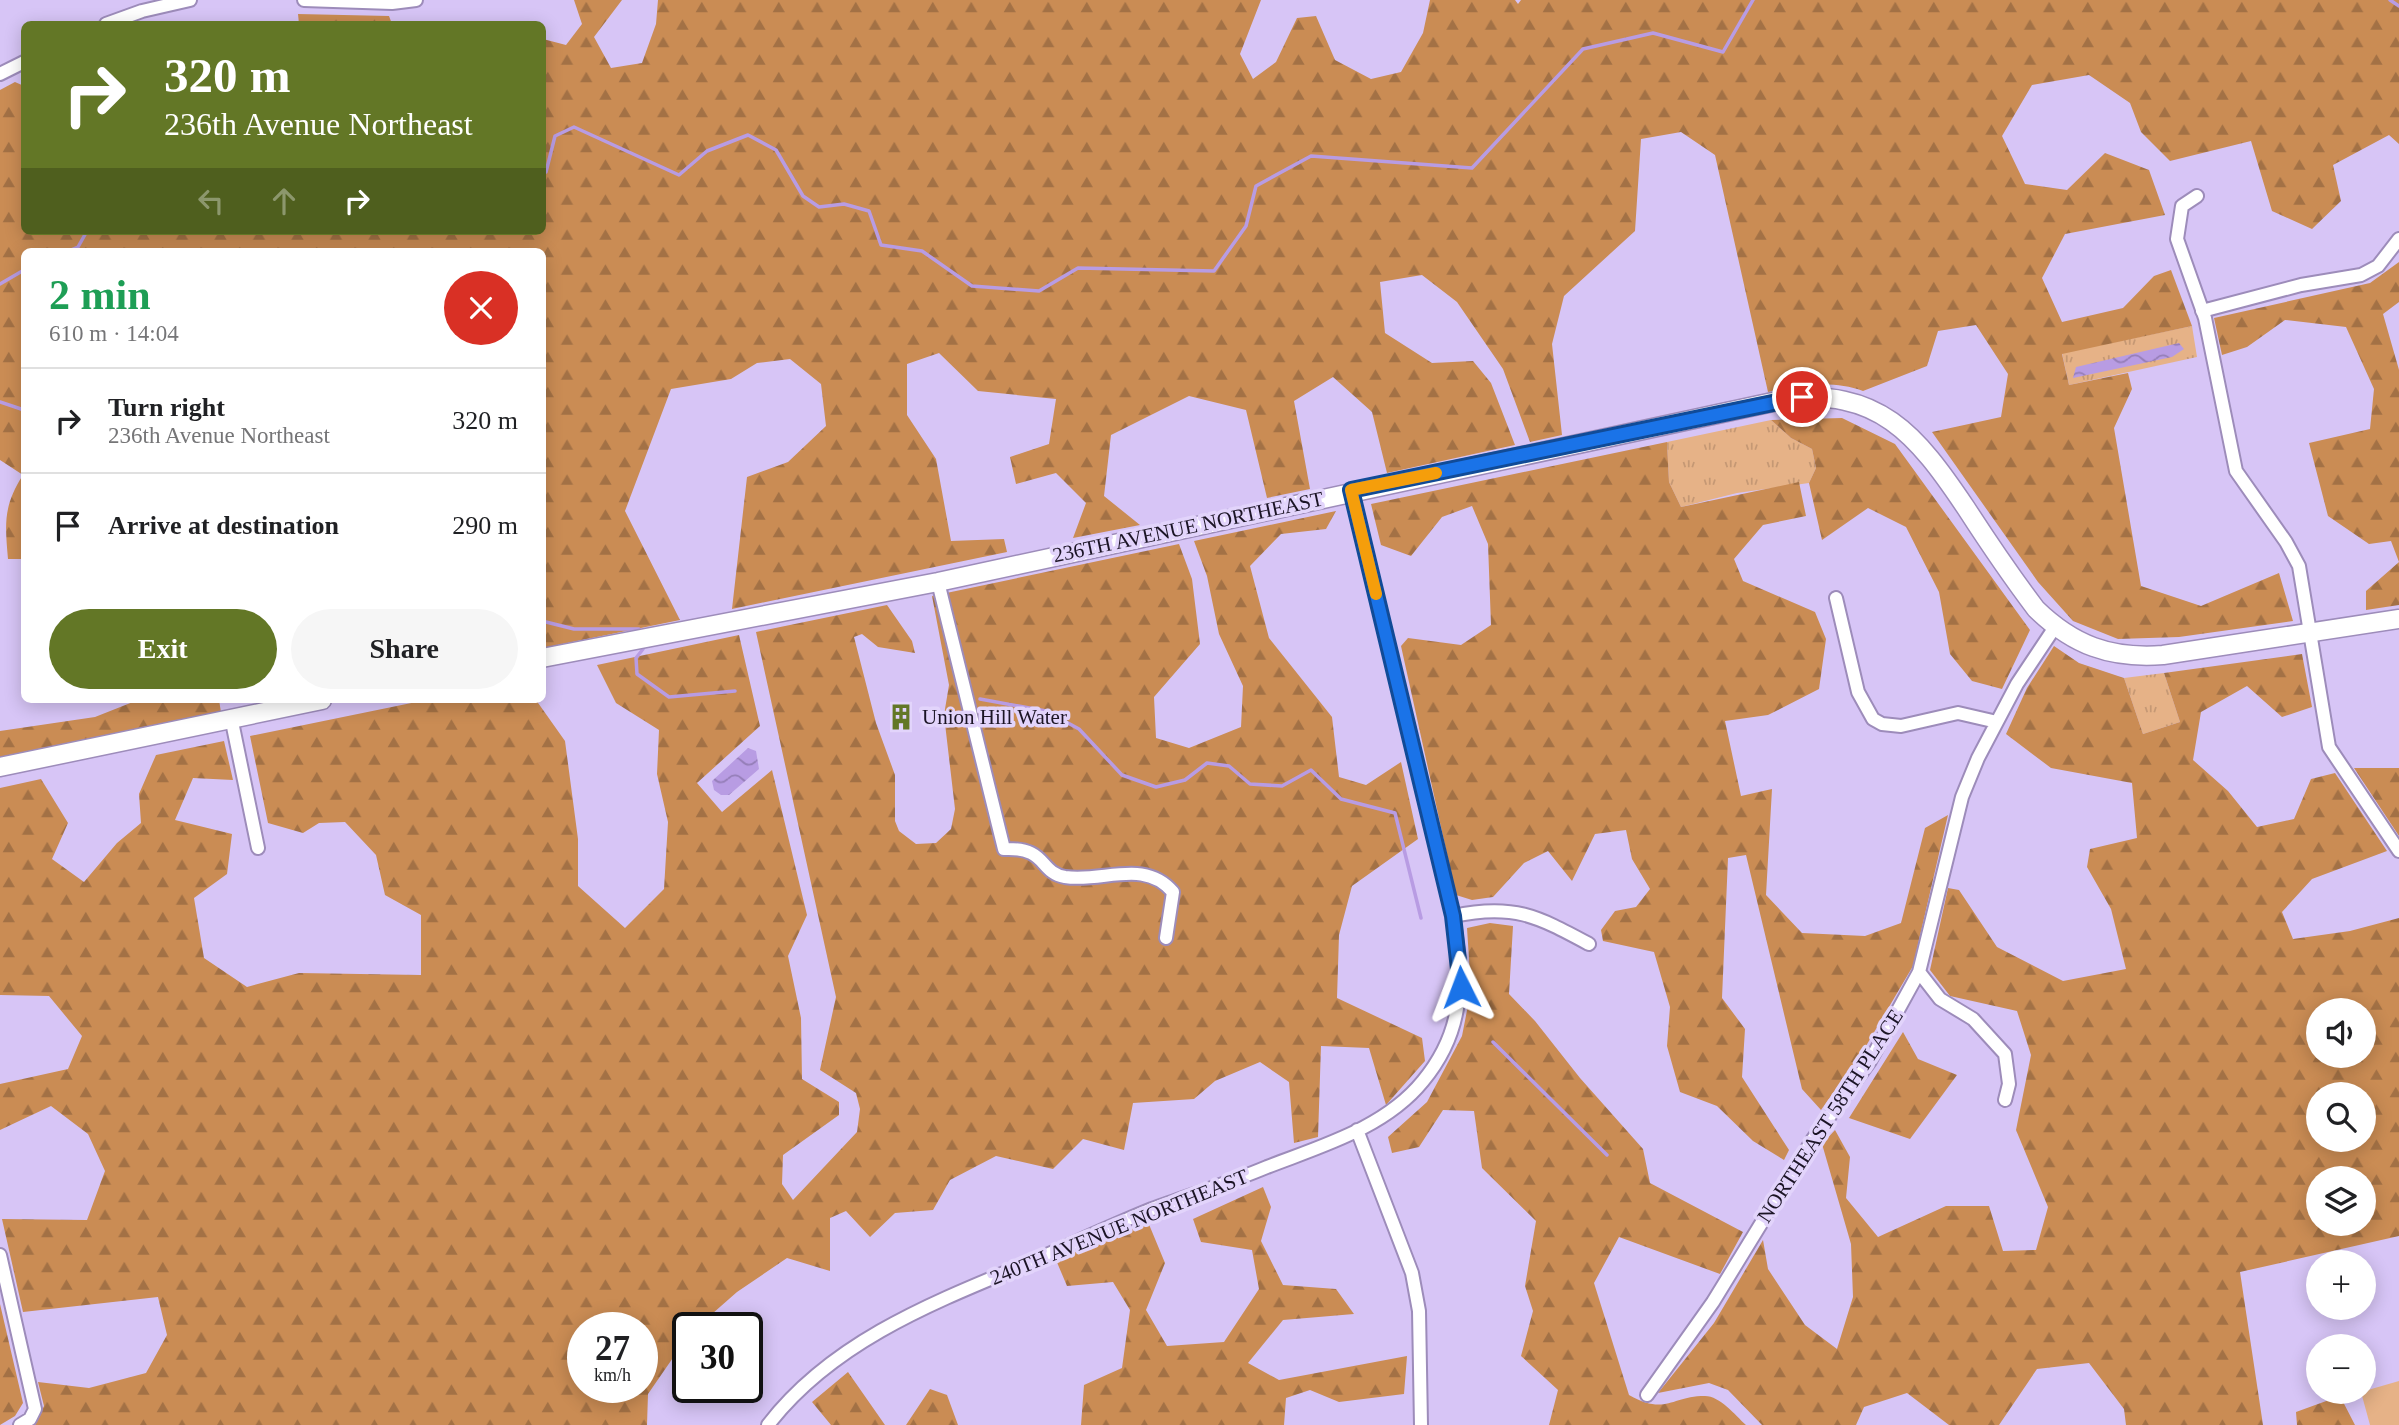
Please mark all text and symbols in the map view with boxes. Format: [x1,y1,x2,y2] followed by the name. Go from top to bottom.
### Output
[164,48,291,103] text: 320 m
[49,49,140,140] icon: right
[164,106,473,142] text: 236th Avenue Northeast
[192,182,230,220] icon: left
[265,182,303,220] icon: ahead
[338,182,376,220] icon: right
[444,271,518,345] button: close
[49,272,151,318] text: 2 min
[49,321,179,346] text: 610 m · 14:04
[1772,367,1832,427] pin
[1783,378,1821,416] icon: arrive
[108,393,225,422] text: Turn right
[49,402,87,440] icon: right
[452,406,518,435] text: 320 m
[108,423,330,448] text: 236th Avenue Northeast
[1051,487,1326,567] street label: 236TH AVENUE NORTHEAST
[49,507,87,545] icon: arrive
[108,511,339,540] text: Arrive at destination
[452,511,518,540] text: 290 m
[49,609,277,689] button: Exit
[291,609,518,689] button: Share
[886,702,916,732] building icon: Union Hill Water
[922,705,1067,729] place label: Union Hill Water
[1424,950,1498,1024] position arrow
[2306,998,2376,1404] map controls
[2306,998,2376,1068] button: sound
[1752,1005,1908,1227] street label: NORTHEAST 58TH PLACE
[2306,1082,2376,1152] button: search
[987,1164,1252,1290] street label: 240TH AVENUE NORTHEAST
[2306,1166,2376,1236] button: layers
[2306,1250,2376,1320] button: +
[672,1312,763,1403] speed limit sign: 30
[595,1329,630,1368] text: 27
[2306,1334,2376,1404] button: −
[594,1365,631,1385] text: km/h

